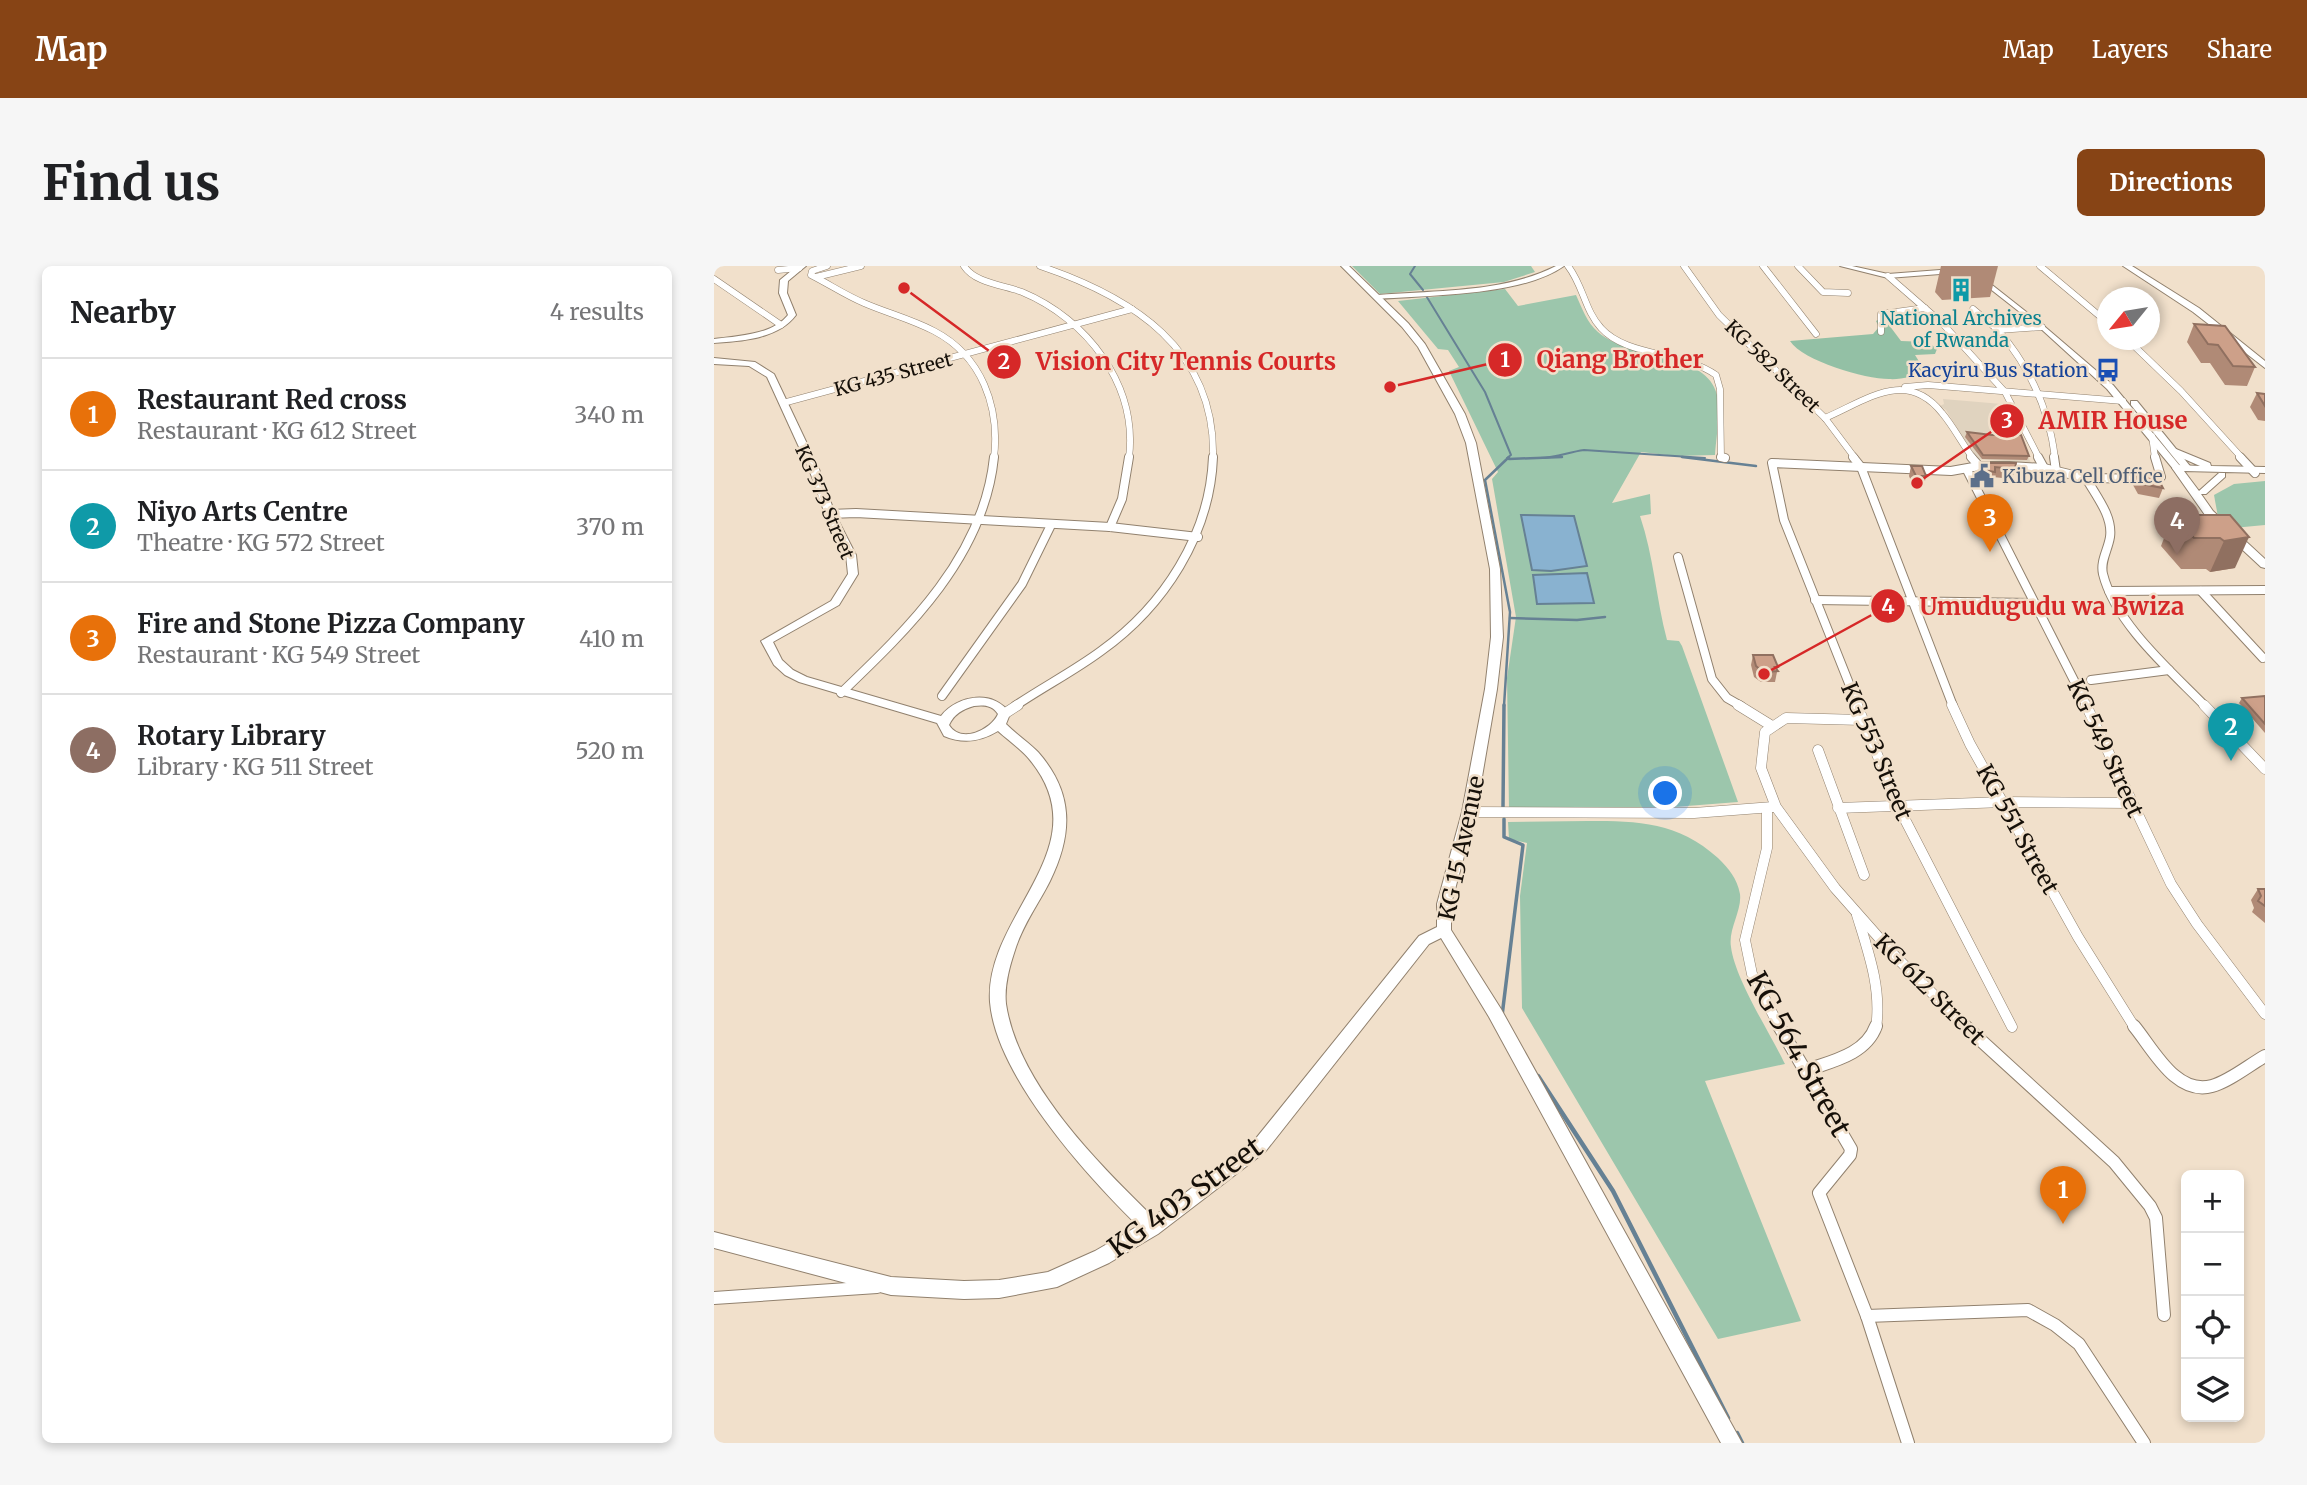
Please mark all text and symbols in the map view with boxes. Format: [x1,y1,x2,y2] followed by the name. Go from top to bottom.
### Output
[35,29,108,70] text: Map
[2003,34,2054,65] text: Map
[2092,34,2168,65] text: Layers
[2206,34,2272,65] text: Share
[2077,149,2265,216] button: Directions
[42,152,220,213] text: Find us
[1947,276,1975,304] building icon: National Archives of Rwanda
[2097,287,2160,350] north arrow
[70,293,176,331] text: Nearby
[550,297,644,326] text: 4 results
[1880,306,2042,352] place label: National Archives of Rwanda
[1720,315,1826,418] street label: KG 582 Street
[1487,338,1717,383] callout: Qiang Brother
[986,339,1350,384] callout: Vision City Tennis Courts
[1536,344,1704,375] text: Qiang Brother
[1035,346,1336,377] text: Vision City Tennis Courts
[1500,346,1510,373] text: 1
[831,347,955,401] street label: KG 435 Street
[998,348,1010,375] text: 2
[2094,356,2122,384] bus stop icon: Kacyiru Bus Station
[1908,358,2088,382] place label: Kacyiru Bus Station
[137,383,407,416] text: Restaurant Red cross
[1990,398,2202,443] callout: AMIR House
[88,400,98,429] text: 1
[574,400,644,429] text: 340 m
[2037,405,2188,436] text: AMIR House
[2001,407,2013,434] text: 3
[137,416,417,445] text: Restaurant · KG 612 Street
[790,441,860,563] street label: KG 373 Street
[1968,462,1996,490] public building icon: Kibuza Cell Office
[2002,464,2163,488] place label: Kibuza Cell Office
[1967,494,2013,552] pin: 3
[137,495,348,528] text: Niyo Arts Centre
[2154,497,2200,555] pin: 4
[86,512,100,541] text: 2
[576,512,644,541] text: 370 m
[137,528,385,557] text: Theatre · KG 572 Street
[1871,584,2199,629] callout: Umudugudu wa Bwiza
[1920,591,2184,622] text: Umudugudu wa Bwiza
[1881,593,1895,620] text: 4
[137,607,525,640] text: Fire and Stone Pizza Company
[86,624,100,653] text: 3
[579,624,644,653] text: 410 m
[137,640,420,669] text: Restaurant · KG 549 Street
[2061,674,2151,822] street label: KG 549 Street
[1835,678,1919,824] street label: KG 553 Street
[2208,703,2254,761] pin: 2
[137,719,326,752] text: Rotary Library
[86,736,100,765] text: 4
[575,736,644,765] text: 520 m
[137,752,374,781] text: Library · KG 511 Street
[1970,759,2066,899] street label: KG 551 Street
[1432,773,1490,923] street label: KG 15 Avenue
[1648,776,1682,810] your location
[1868,927,1992,1051] street label: KG 612 Street
[1739,965,1859,1143] street label: KG 564 Street
[1101,1129,1270,1265] street label: KG 403 Street
[2040,1166,2086,1224] pin: 1
[2181,1170,2244,1422] map controls
[2181,1170,2244,1233] button: +
[2181,1233,2244,1296] button: −
[2181,1296,2244,1359] button: locate
[2181,1359,2244,1422] button: layers

